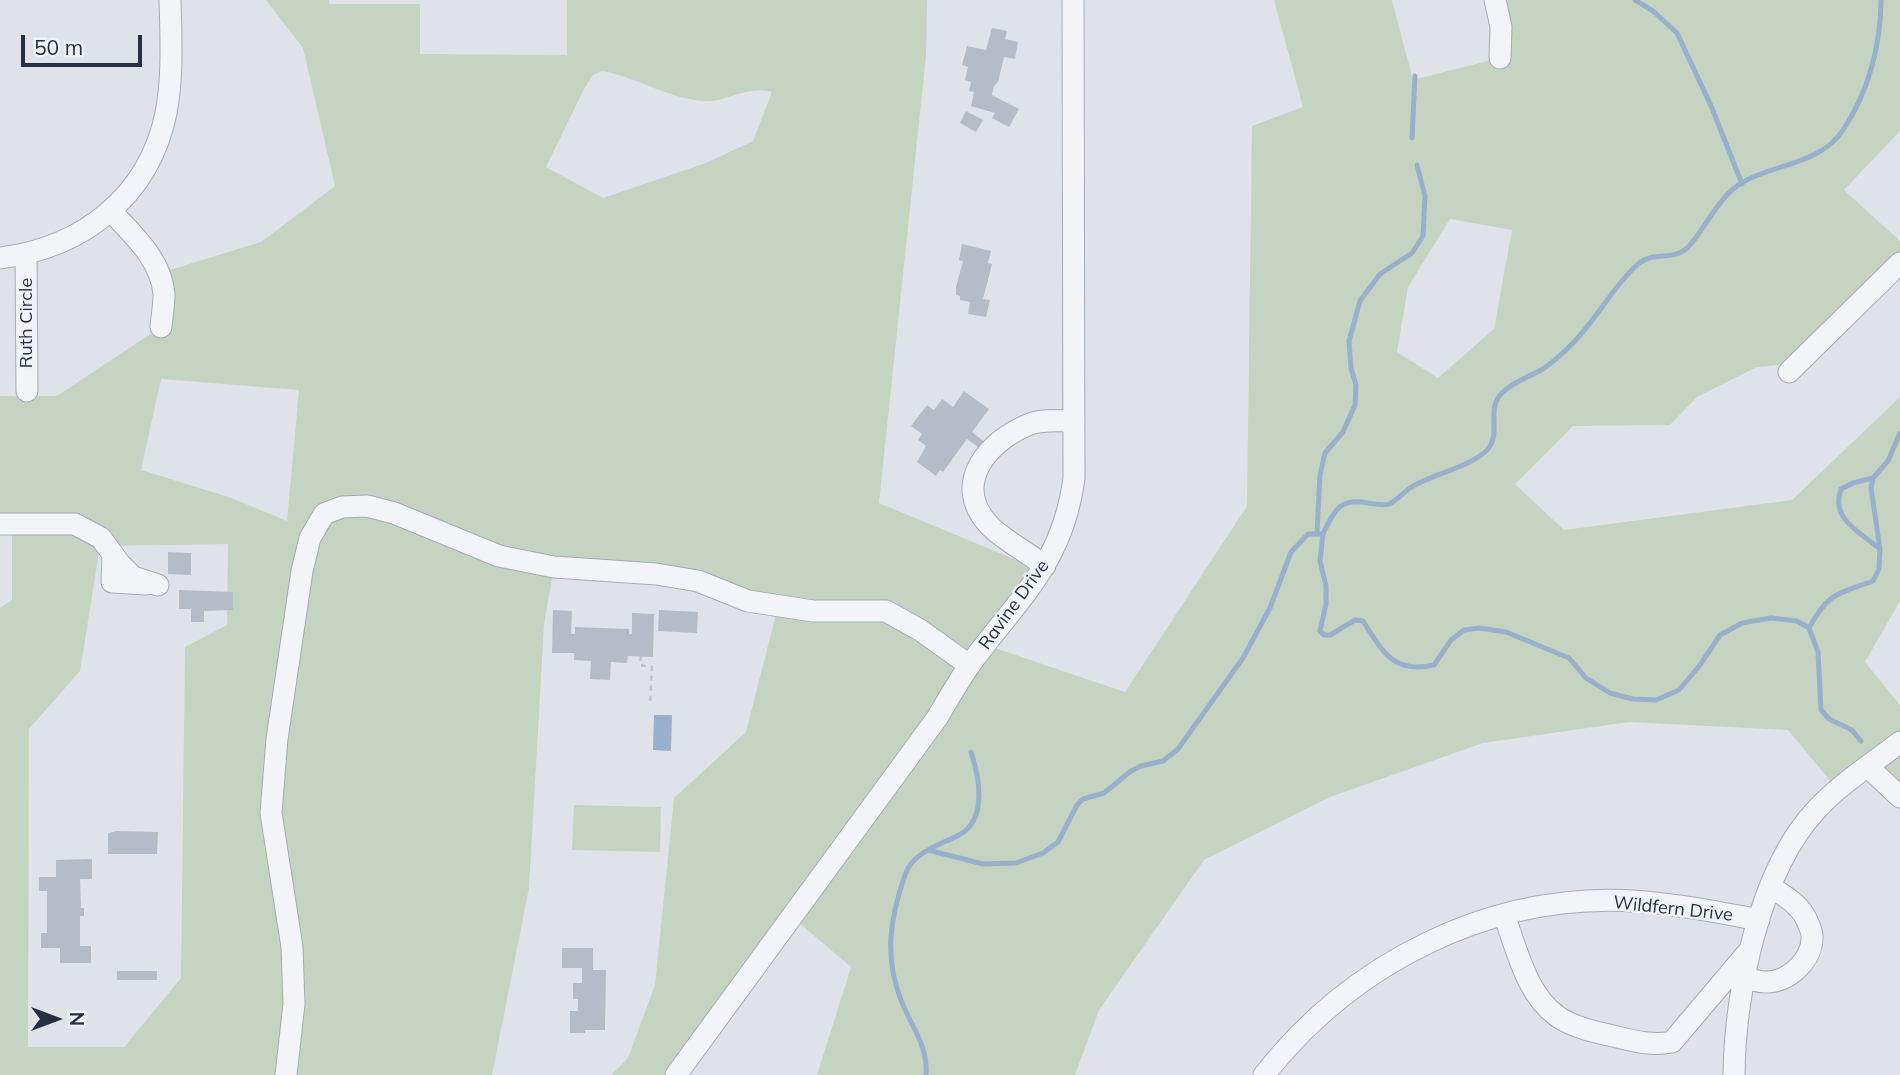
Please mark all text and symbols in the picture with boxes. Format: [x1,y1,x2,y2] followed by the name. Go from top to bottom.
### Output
[24,21,145,65] scale bar
[34,34,83,60] text: 50 m
[16,278,38,368] street label: Ruth Circle
[974,556,1054,654] street label: Ravine Drive
[1612,892,1734,926] street label: Wildfern Drive
[21,984,91,1054] north arrow
[65,1012,89,1026] text: N

